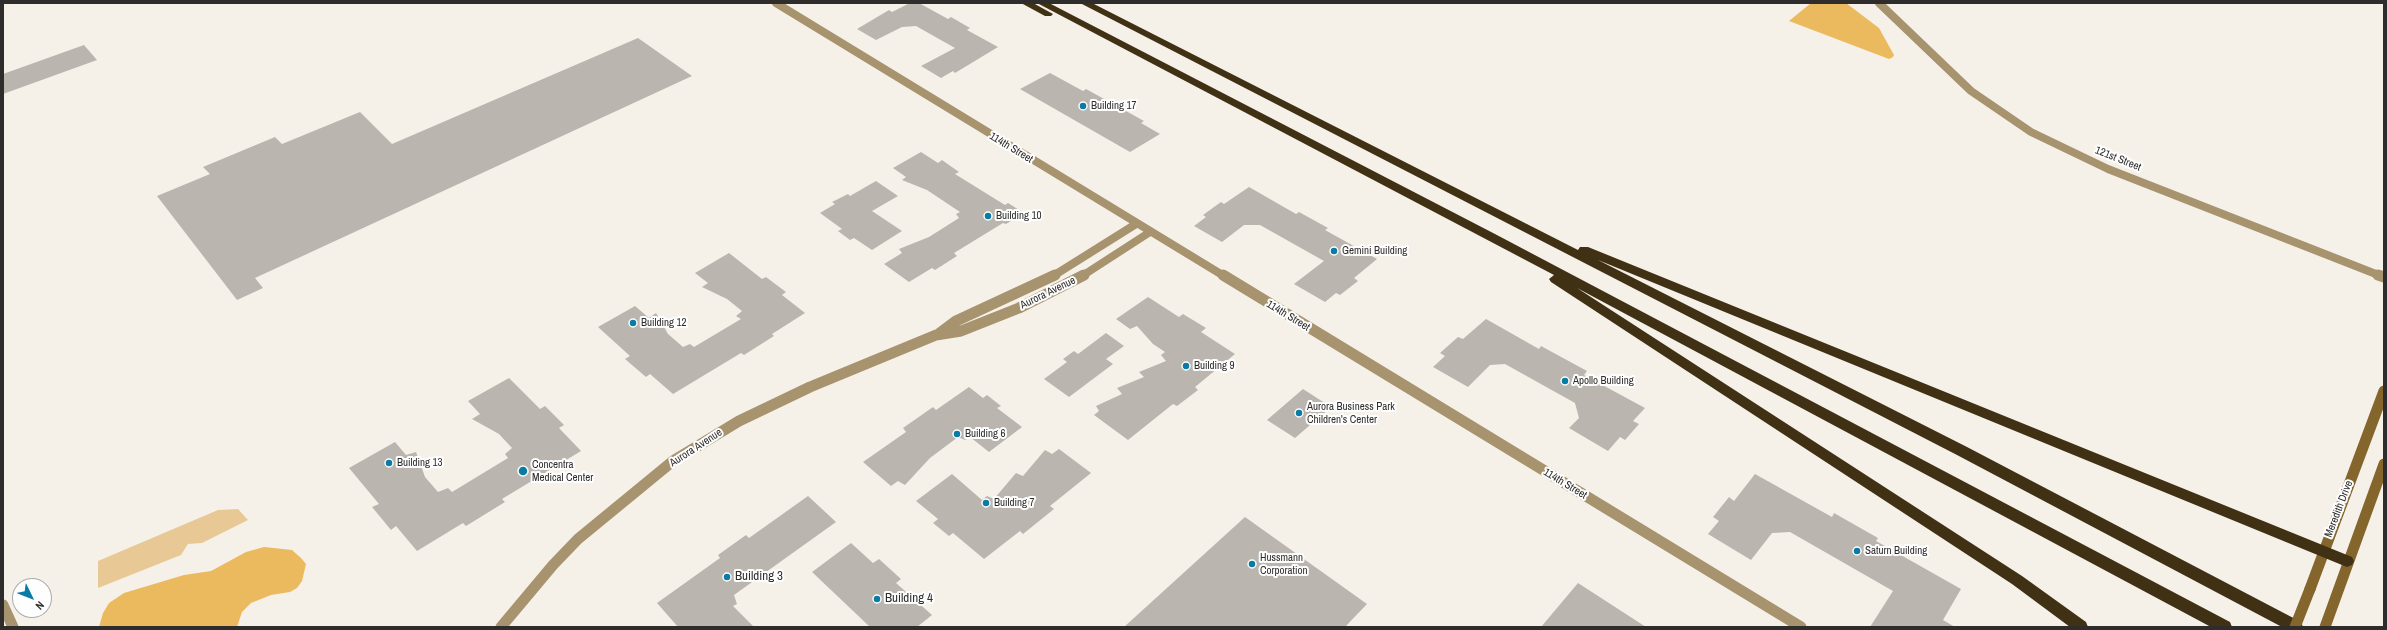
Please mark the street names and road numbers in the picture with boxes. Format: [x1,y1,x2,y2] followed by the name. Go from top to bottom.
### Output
[987,130,1035,166] street label: 114th Street
[2093,144,2143,174] street label: 121st Street
[1018,274,1078,312] street label: Aurora Avenue
[1264,298,1312,334] street label: 114th Street
[667,426,725,470] street label: Aurora Avenue
[1541,466,1589,502] street label: 114th Street
[2322,479,2356,539] street label: Meredith Drive

